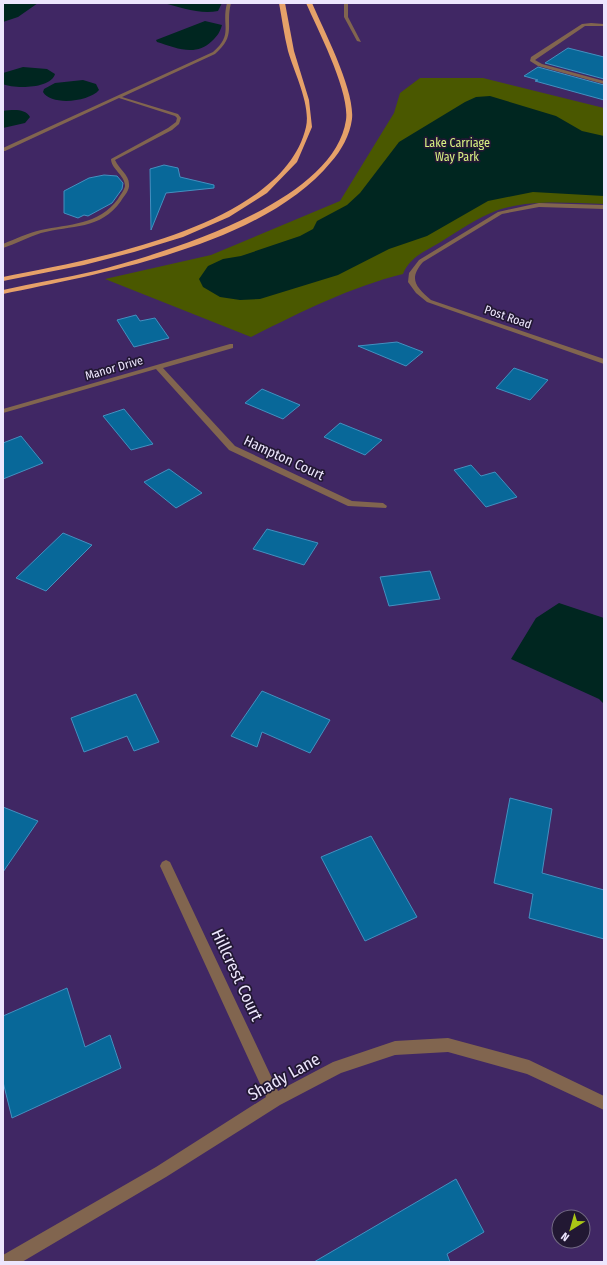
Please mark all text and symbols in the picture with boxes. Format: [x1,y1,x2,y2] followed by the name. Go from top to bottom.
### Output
[424,136,490,164] park label: Lake Carriage Way Park
[483,302,533,332] street label: Post Road
[83,353,145,383] street label: Manor Drive
[241,432,327,484] street label: Hampton Court
[207,926,268,1025] street label: Hillcrest Court
[244,1049,324,1105] street label: Shady Lane
[551,1209,591,1249] north arrow
[559,1229,572,1244] text: N

